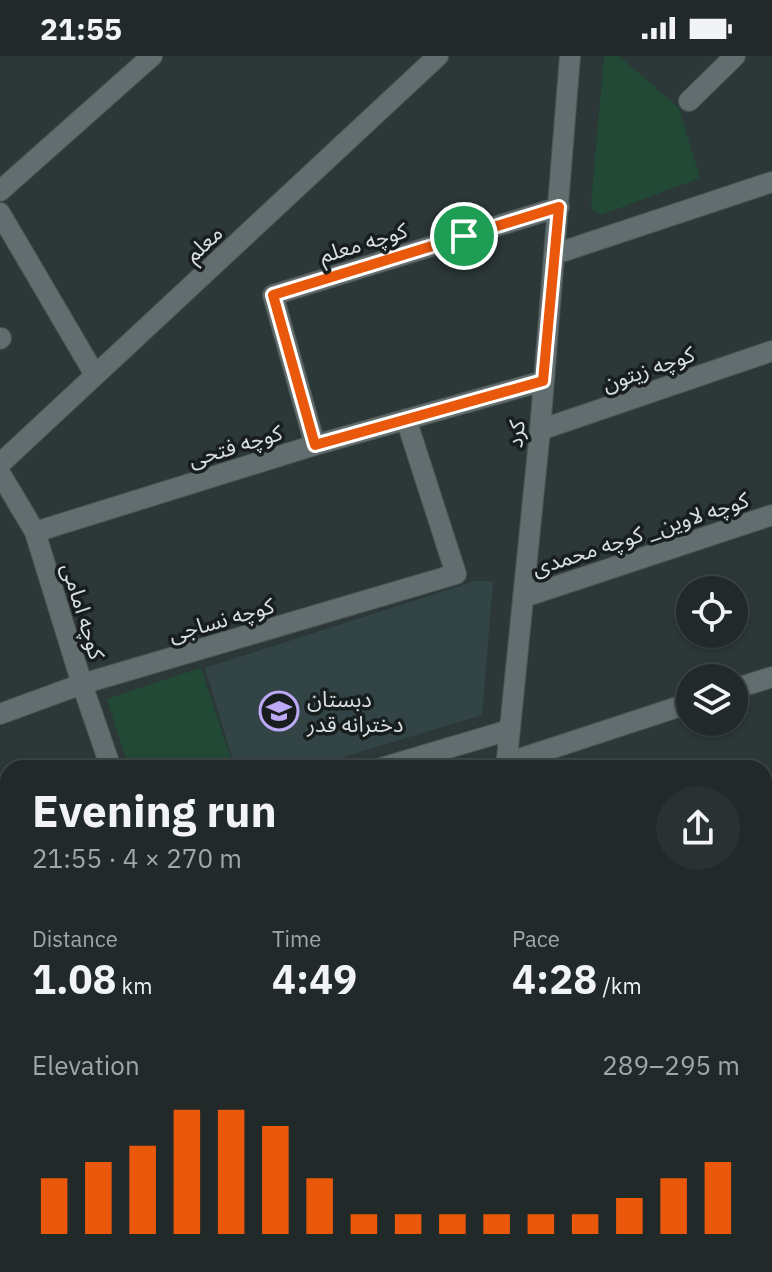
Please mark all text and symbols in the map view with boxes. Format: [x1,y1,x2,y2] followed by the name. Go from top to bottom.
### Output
[40,9,122,48] text: 21:55
[430,202,498,270] pin
[442,214,486,258] icon: arrive
[316,215,412,272] street label: کوچه معلم
[178,218,230,270] street label: معلم
[598,338,699,398] street label: کوچه زیتون
[185,417,287,474] street label: کوچه فتحی
[499,418,531,449] street label: کرد
[528,484,753,583] street label: کوچه لاوین_ کوچه محمدی
[55,559,113,664] street label: کوچه امامی
[676,576,748,736] map controls
[676,576,748,648] button: locate
[165,590,278,649] street label: کوچه نساجی
[676,664,748,736] button: layers
[306,684,403,738] place label: دبستان دخترانه قدر
[258,690,300,732] school or university icon: دبستان دخترانه قدر
[32,782,277,839] text: Evening run
[656,786,740,870] button: share
[32,841,242,875] text: 21:55 · 4 × 270 m
[32,924,118,953] text: Distance
[272,924,321,953] text: Time
[512,924,560,953] text: Pace
[32,953,116,1005] text: 1.08
[272,953,357,1005] text: 4:49
[512,953,597,1005] text: 4:28
[116,971,152,1000] text: km
[597,971,642,1000] text: /km
[32,1048,140,1082] text: Elevation
[602,1048,740,1082] text: 289–295 m

